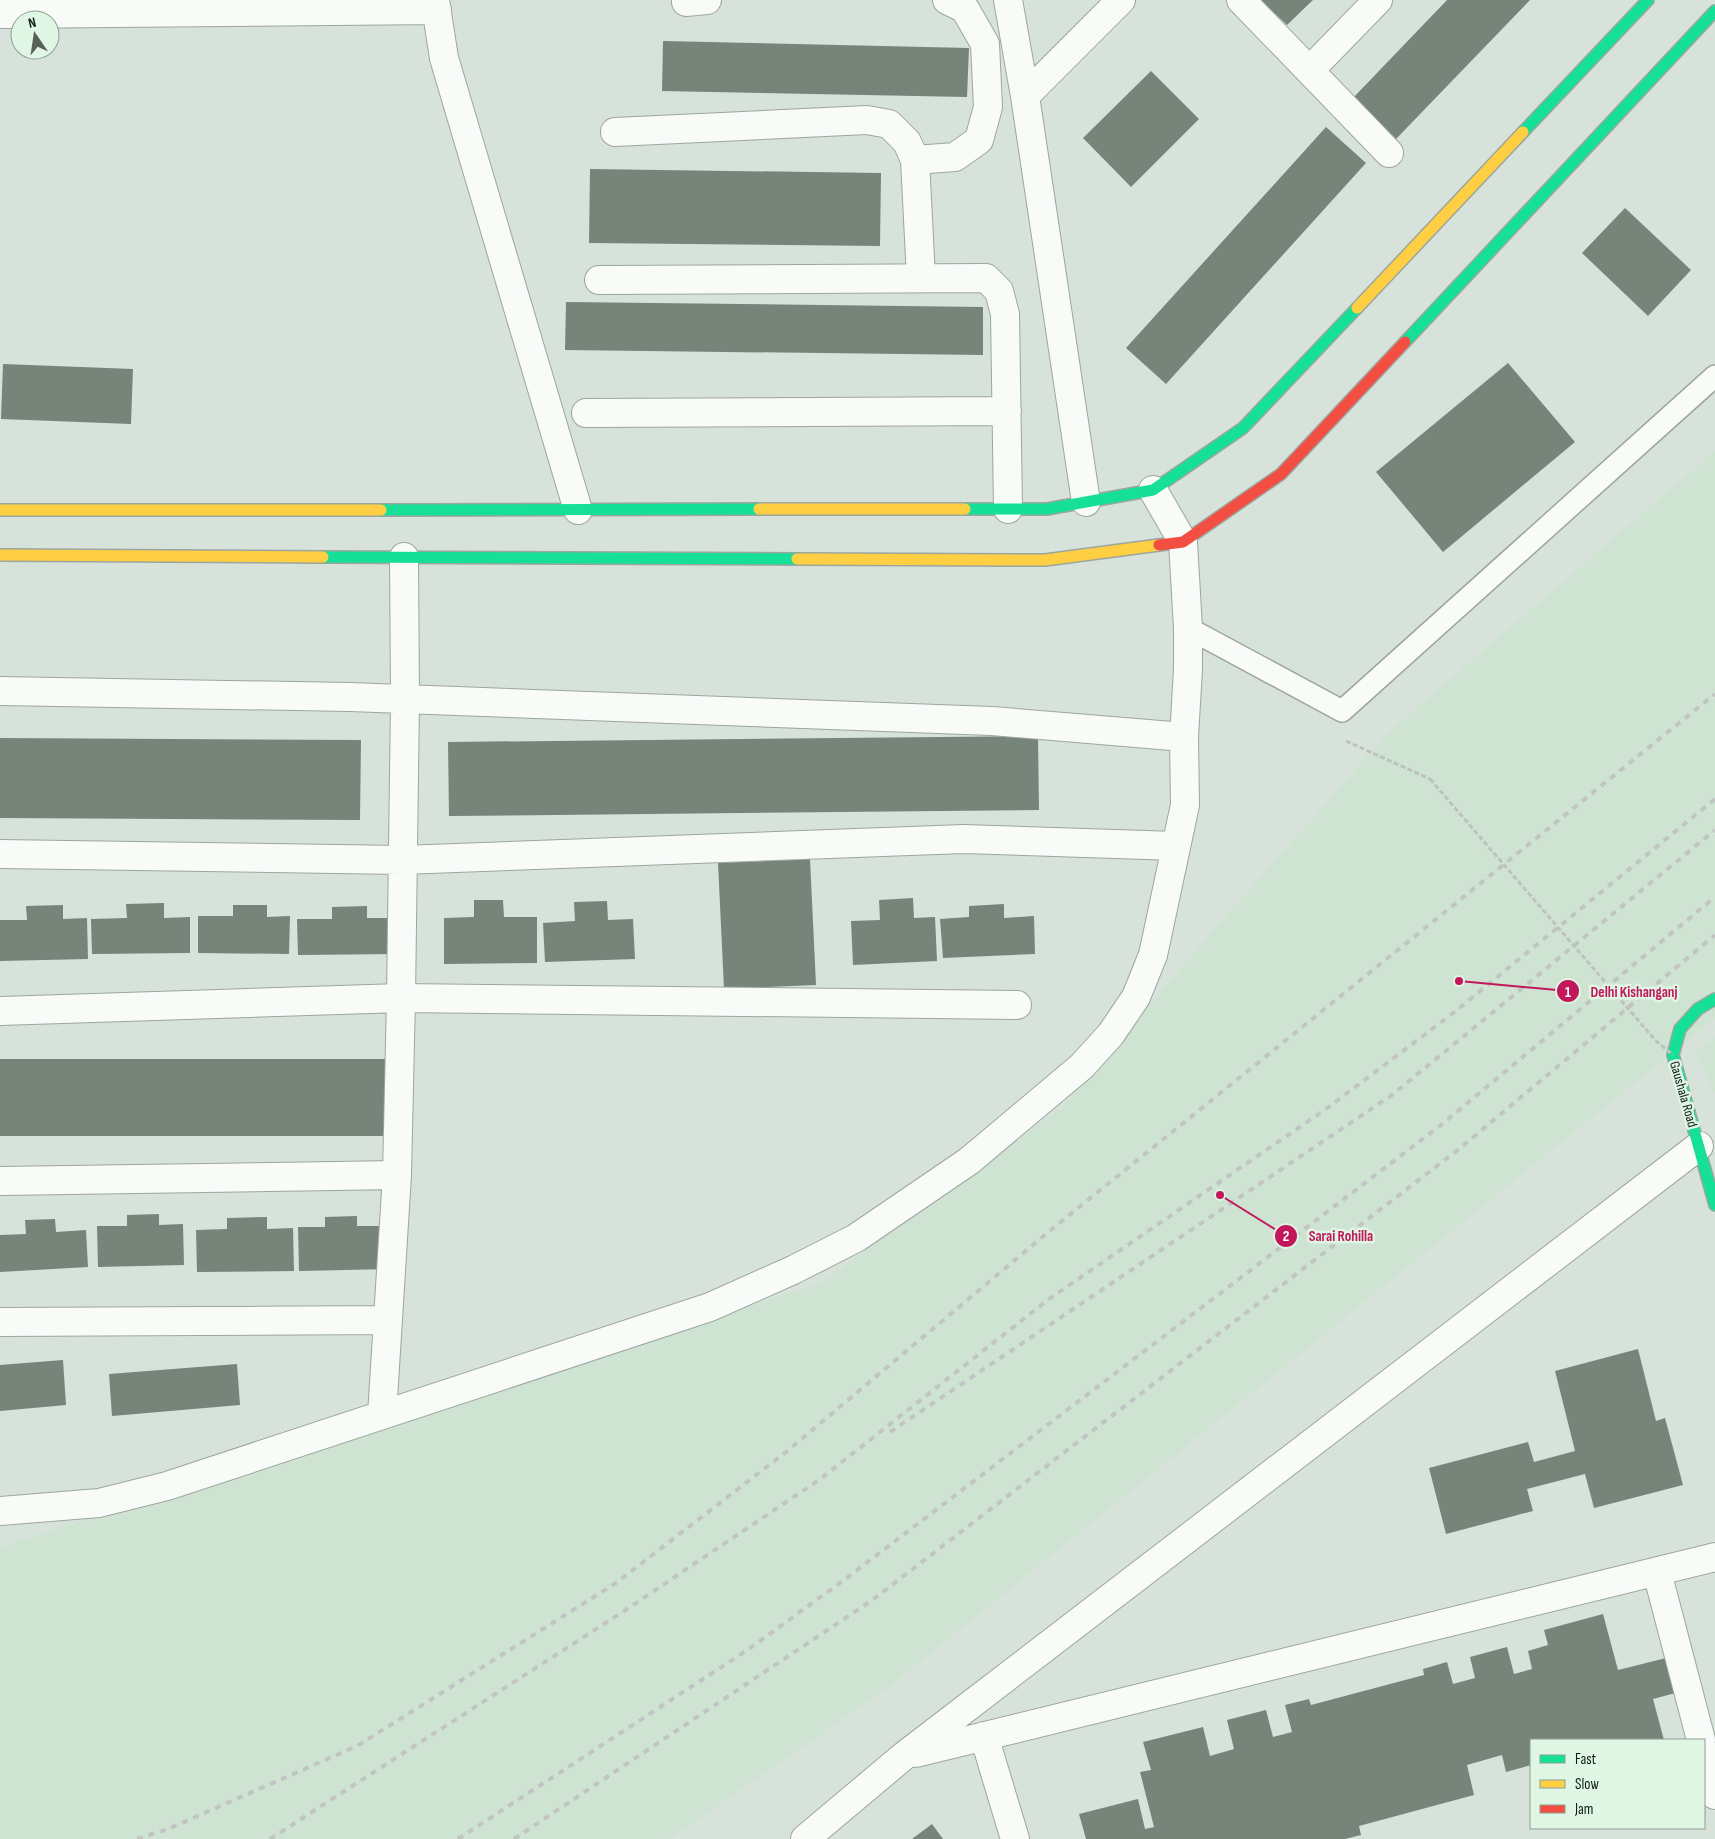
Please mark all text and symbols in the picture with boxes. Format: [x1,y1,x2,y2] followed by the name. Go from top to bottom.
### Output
[10,10,60,60] north arrow
[27,14,38,32] text: N
[1556,976,1687,1006] callout: Delhi Kishanganj
[1565,983,1571,1002] text: 1
[1591,983,1677,1002] text: Delhi Kishanganj
[1666,1059,1701,1129] street label: Gaushala Road
[1274,1221,1383,1251] callout: Sarai Rohilla
[1283,1227,1289,1246] text: 2
[1309,1227,1373,1246] text: Sarai Rohilla
[1530,1739,1705,1829] legend
[1575,1750,1597,1769] text: Fast
[1575,1775,1599,1794] text: Slow
[1574,1800,1593,1819] text: Jam

